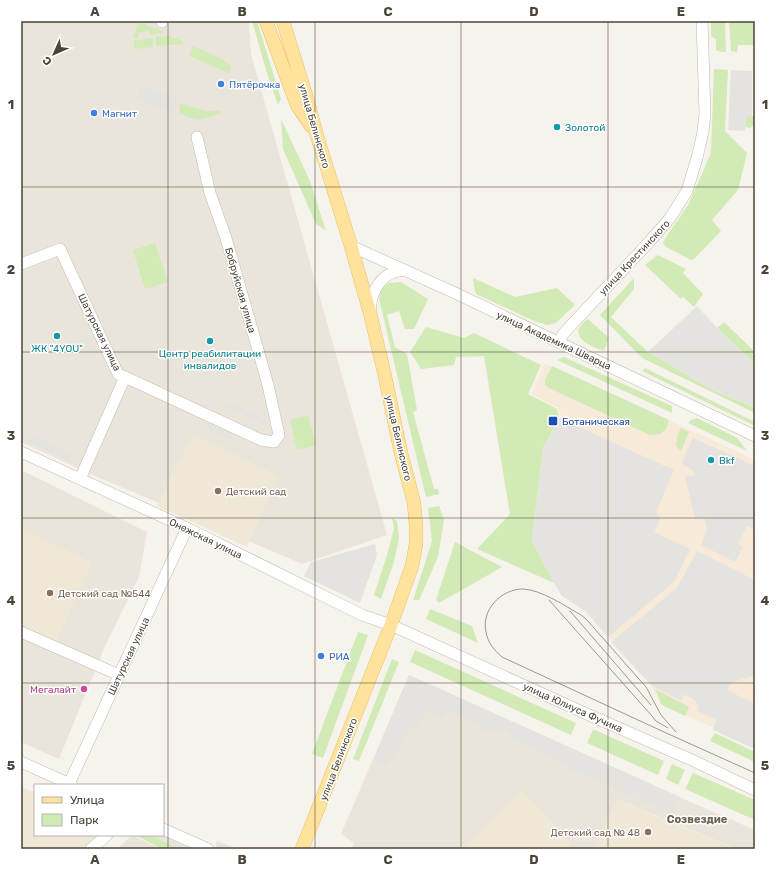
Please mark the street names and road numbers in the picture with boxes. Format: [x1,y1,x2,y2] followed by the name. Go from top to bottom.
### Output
[296,83,332,170] street label: улица Белинского
[597,217,673,298] street label: улица Крестинского
[222,246,258,334] street label: Бобруйская улица
[75,292,123,373] street label: Шатурская улица
[494,309,613,373] street label: улица Академика Шварца
[382,394,414,482] street label: улица Белинского
[167,516,244,562] street label: Онежская улица
[106,615,152,697] street label: Шатурская улица
[521,681,624,735] street label: улица Юлиуса Фучика
[318,716,360,802] street label: улица Белинского

